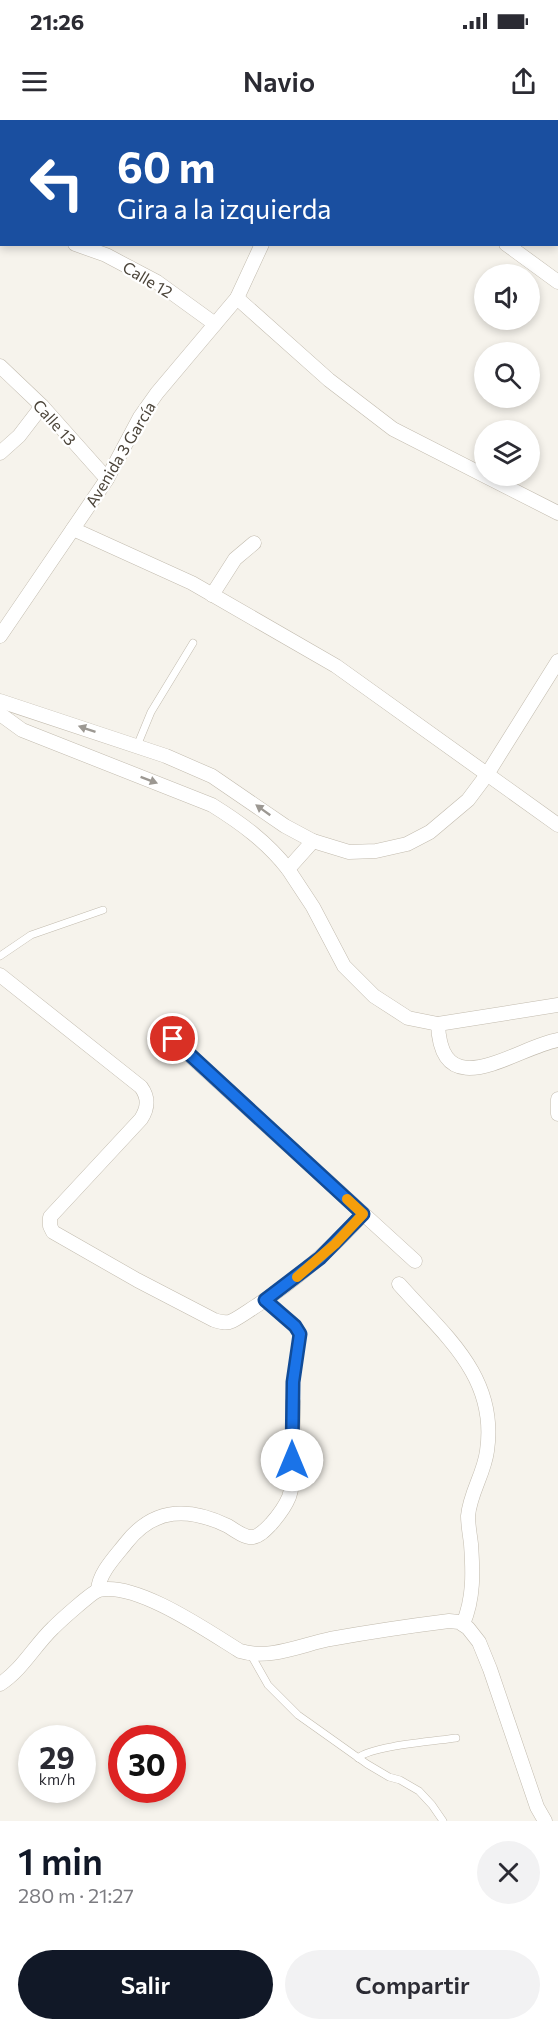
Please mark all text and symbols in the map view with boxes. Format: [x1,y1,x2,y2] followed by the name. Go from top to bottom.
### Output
[30,8,84,35] text: 21:26
[18,65,51,98] icon: menu
[243,65,315,98] text: Navio
[507,65,540,98] icon: share
[117,140,216,192] text: 60 m
[18,144,96,222] icon: left
[117,192,331,225] text: Gira a la izquierda
[120,257,176,301] street label: Calle 12
[474,264,540,486] map controls
[474,264,540,330] button: sound
[474,342,540,408] button: search
[30,395,80,449] street label: Calle 13
[81,398,159,510] street label: Avenida 3 García
[474,420,540,486] button: layers
[78,723,96,733] one-way arrow
[140,776,158,785] one-way arrow
[256,805,271,817] one-way arrow
[147,1013,198,1064] pin
[156,1022,189,1055] icon: arrive
[260,1428,324,1492] position arrow
[108,1725,186,1803] speed limit sign: 30
[39,1738,75,1775] text: 29
[39,1770,75,1788] text: km/h
[18,1838,103,1882] text: 1 min
[477,1841,540,1904] button: close
[18,1883,134,1907] text: 280 m · 21:27
[18,1950,273,2019] button: Salir
[285,1950,540,2019] button: Compartir

